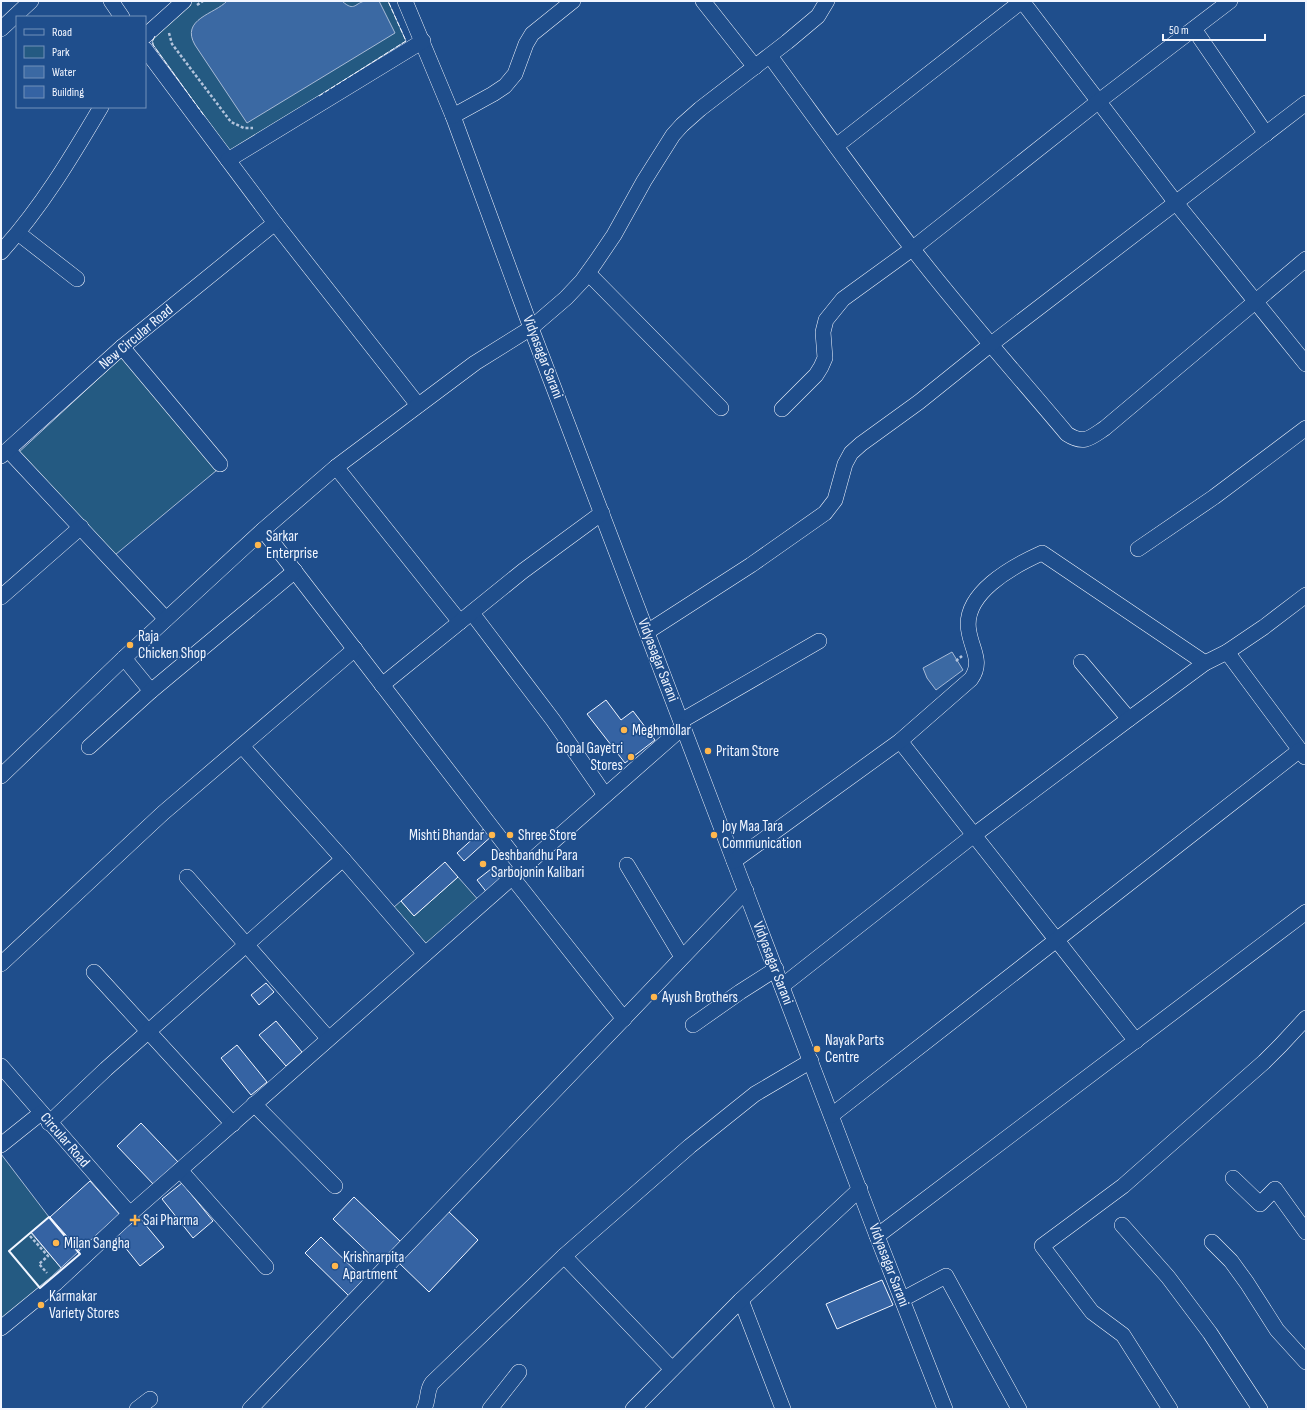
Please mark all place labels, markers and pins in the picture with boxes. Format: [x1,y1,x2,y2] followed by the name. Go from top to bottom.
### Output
[266,527,318,563] place label: Sarkar Enterprise
[253,540,263,550] marker: Sarkar Enterprise
[138,627,206,663] place label: Raja Chicken Shop
[125,640,135,650] marker: Raja Chicken Shop
[632,721,692,740] place label: Meghmollar
[619,725,629,735] marker: Meghmollar
[556,739,623,775] place label: Gopal Gayetri Stores
[716,742,779,761] place label: Pritam Store
[703,746,713,756] marker: Pritam Store
[626,752,636,762] marker: Gopal Gayetri Stores
[721,817,802,853] place label: Joy Maa Tara Communication
[409,826,485,845] place label: Mishti Bhandar
[518,826,577,845] place label: Shree Store
[487,830,497,840] marker: Mishti Bhandar
[505,830,515,840] marker: Shree Store
[709,830,719,840] marker: Joy Maa Tara Communication
[491,846,585,882] place label: Deshbandhu Para Sarbojonin Kalibari
[478,859,488,869] marker: Deshbandhu Para Sarbojonin Kalibari
[661,988,738,1007] place label: Ayush Brothers
[649,992,659,1002] marker: Ayush Brothers
[825,1031,884,1067] place label: Nayak Parts Centre
[812,1044,822,1054] marker: Nayak Parts Centre
[143,1211,199,1230] place label: Sai Pharma
[130,1215,140,1225] marker: Sai Pharma
[64,1234,130,1253] place label: Milan Sangha
[51,1238,61,1248] marker: Milan Sangha
[342,1248,405,1284] place label: Krishnarpita Apartment
[330,1261,340,1271] marker: Krishnarpita Apartment
[49,1287,120,1323] place label: Karmakar Variety Stores
[36,1300,46,1310] marker: Karmakar Variety Stores

